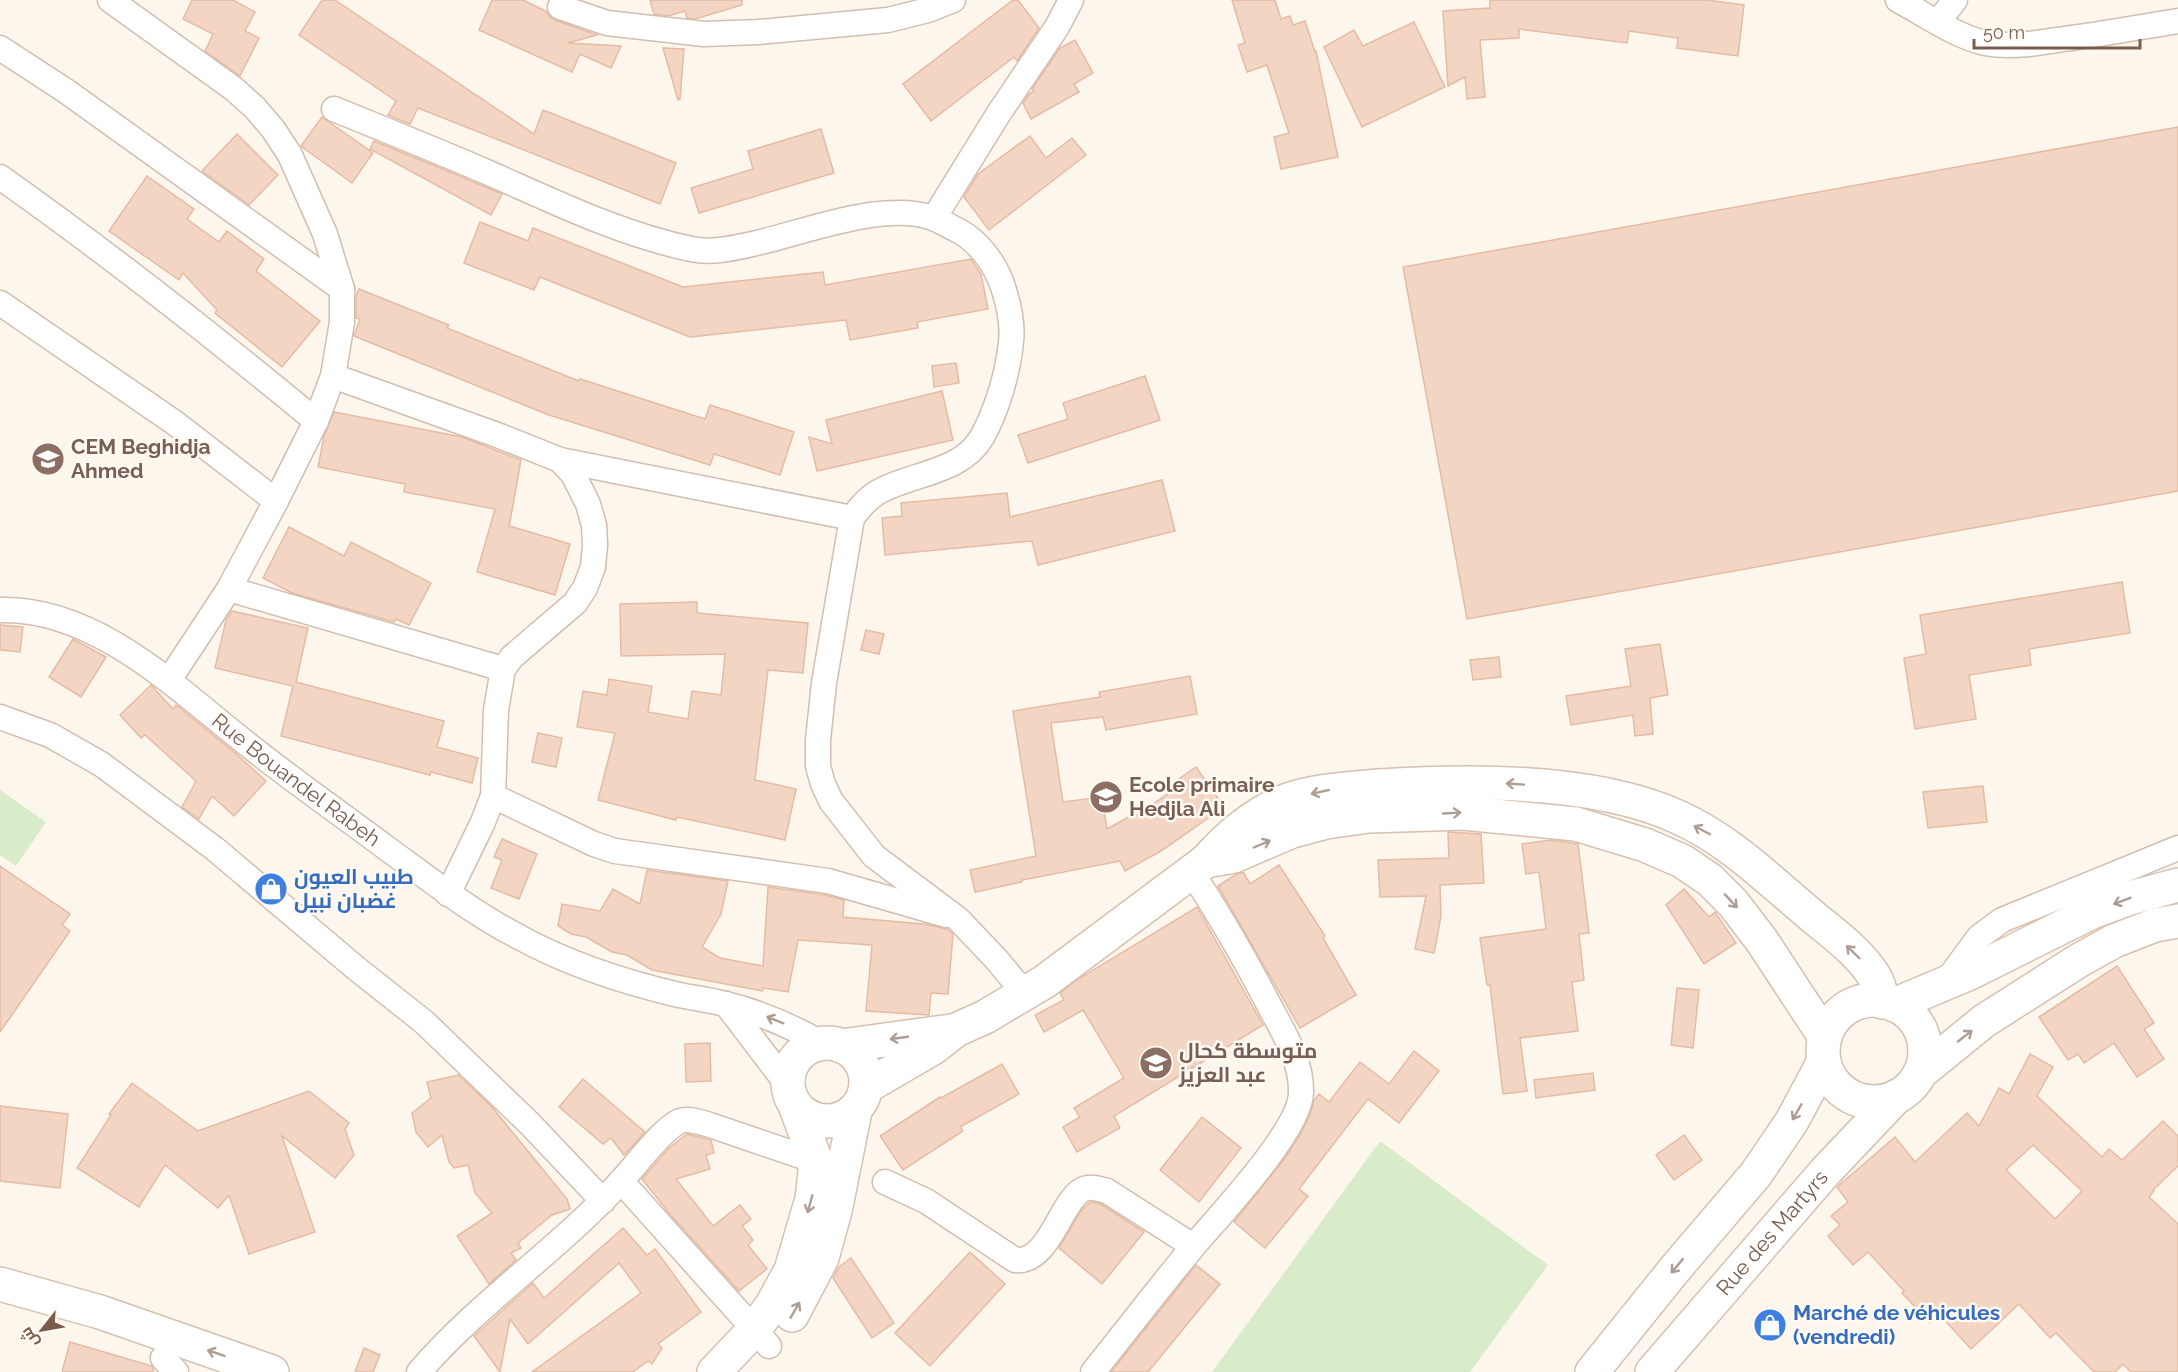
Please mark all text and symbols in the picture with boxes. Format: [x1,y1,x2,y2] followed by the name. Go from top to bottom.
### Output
[1974,12,2140,50] scale bar
[1983,22,2025,43] text: 50 m
[71,434,211,483] place label: CEM Beghidja Ahmed
[30,441,66,477] school or university icon: CEM Beghidja Ahmed
[207,708,385,851] street label: Rue Bouandel Rabeh
[1129,772,1275,821] place label: Ecole primaire Hedjla Ali
[1088,779,1124,815] school or university icon: Ecole primaire Hedjla Ali
[1505,779,1525,790] one-way arrow
[1311,787,1330,799] one-way arrow
[1442,808,1462,819] one-way arrow
[1694,824,1711,836] one-way arrow
[1252,838,1270,850] one-way arrow
[294,864,414,913] place label: طبيب العيون غضبان نبيل
[253,871,289,907] shop icon: طبيب العيون غضبان نبيل
[1724,893,1738,908] one-way arrow
[2113,896,2132,907] one-way arrow
[1846,945,1861,960] one-way arrow
[767,1014,785,1025] one-way arrow
[1957,1029,1973,1042] one-way arrow
[889,1033,909,1044] one-way arrow
[1178,1038,1317,1087] place label: متوسطة كحال عبد العزيز
[1138,1045,1174,1081] school or university icon: متوسطة كحال عبد العزيز
[1791,1103,1802,1121] one-way arrow
[1711,1165,1833,1300] street label: Rue des Martyrs
[803,1195,815,1214] one-way arrow
[1671,1258,1684,1274] one-way arrow
[12,1300,72,1360] north arrow
[1793,1300,2000,1349] place label: Marché de véhicules (vendredi)
[789,1302,801,1319] one-way arrow
[1752,1307,1788,1343] shop icon: Marché de véhicules (vendredi)
[16,1324,43,1351] text: ش
[208,1346,226,1357] one-way arrow

